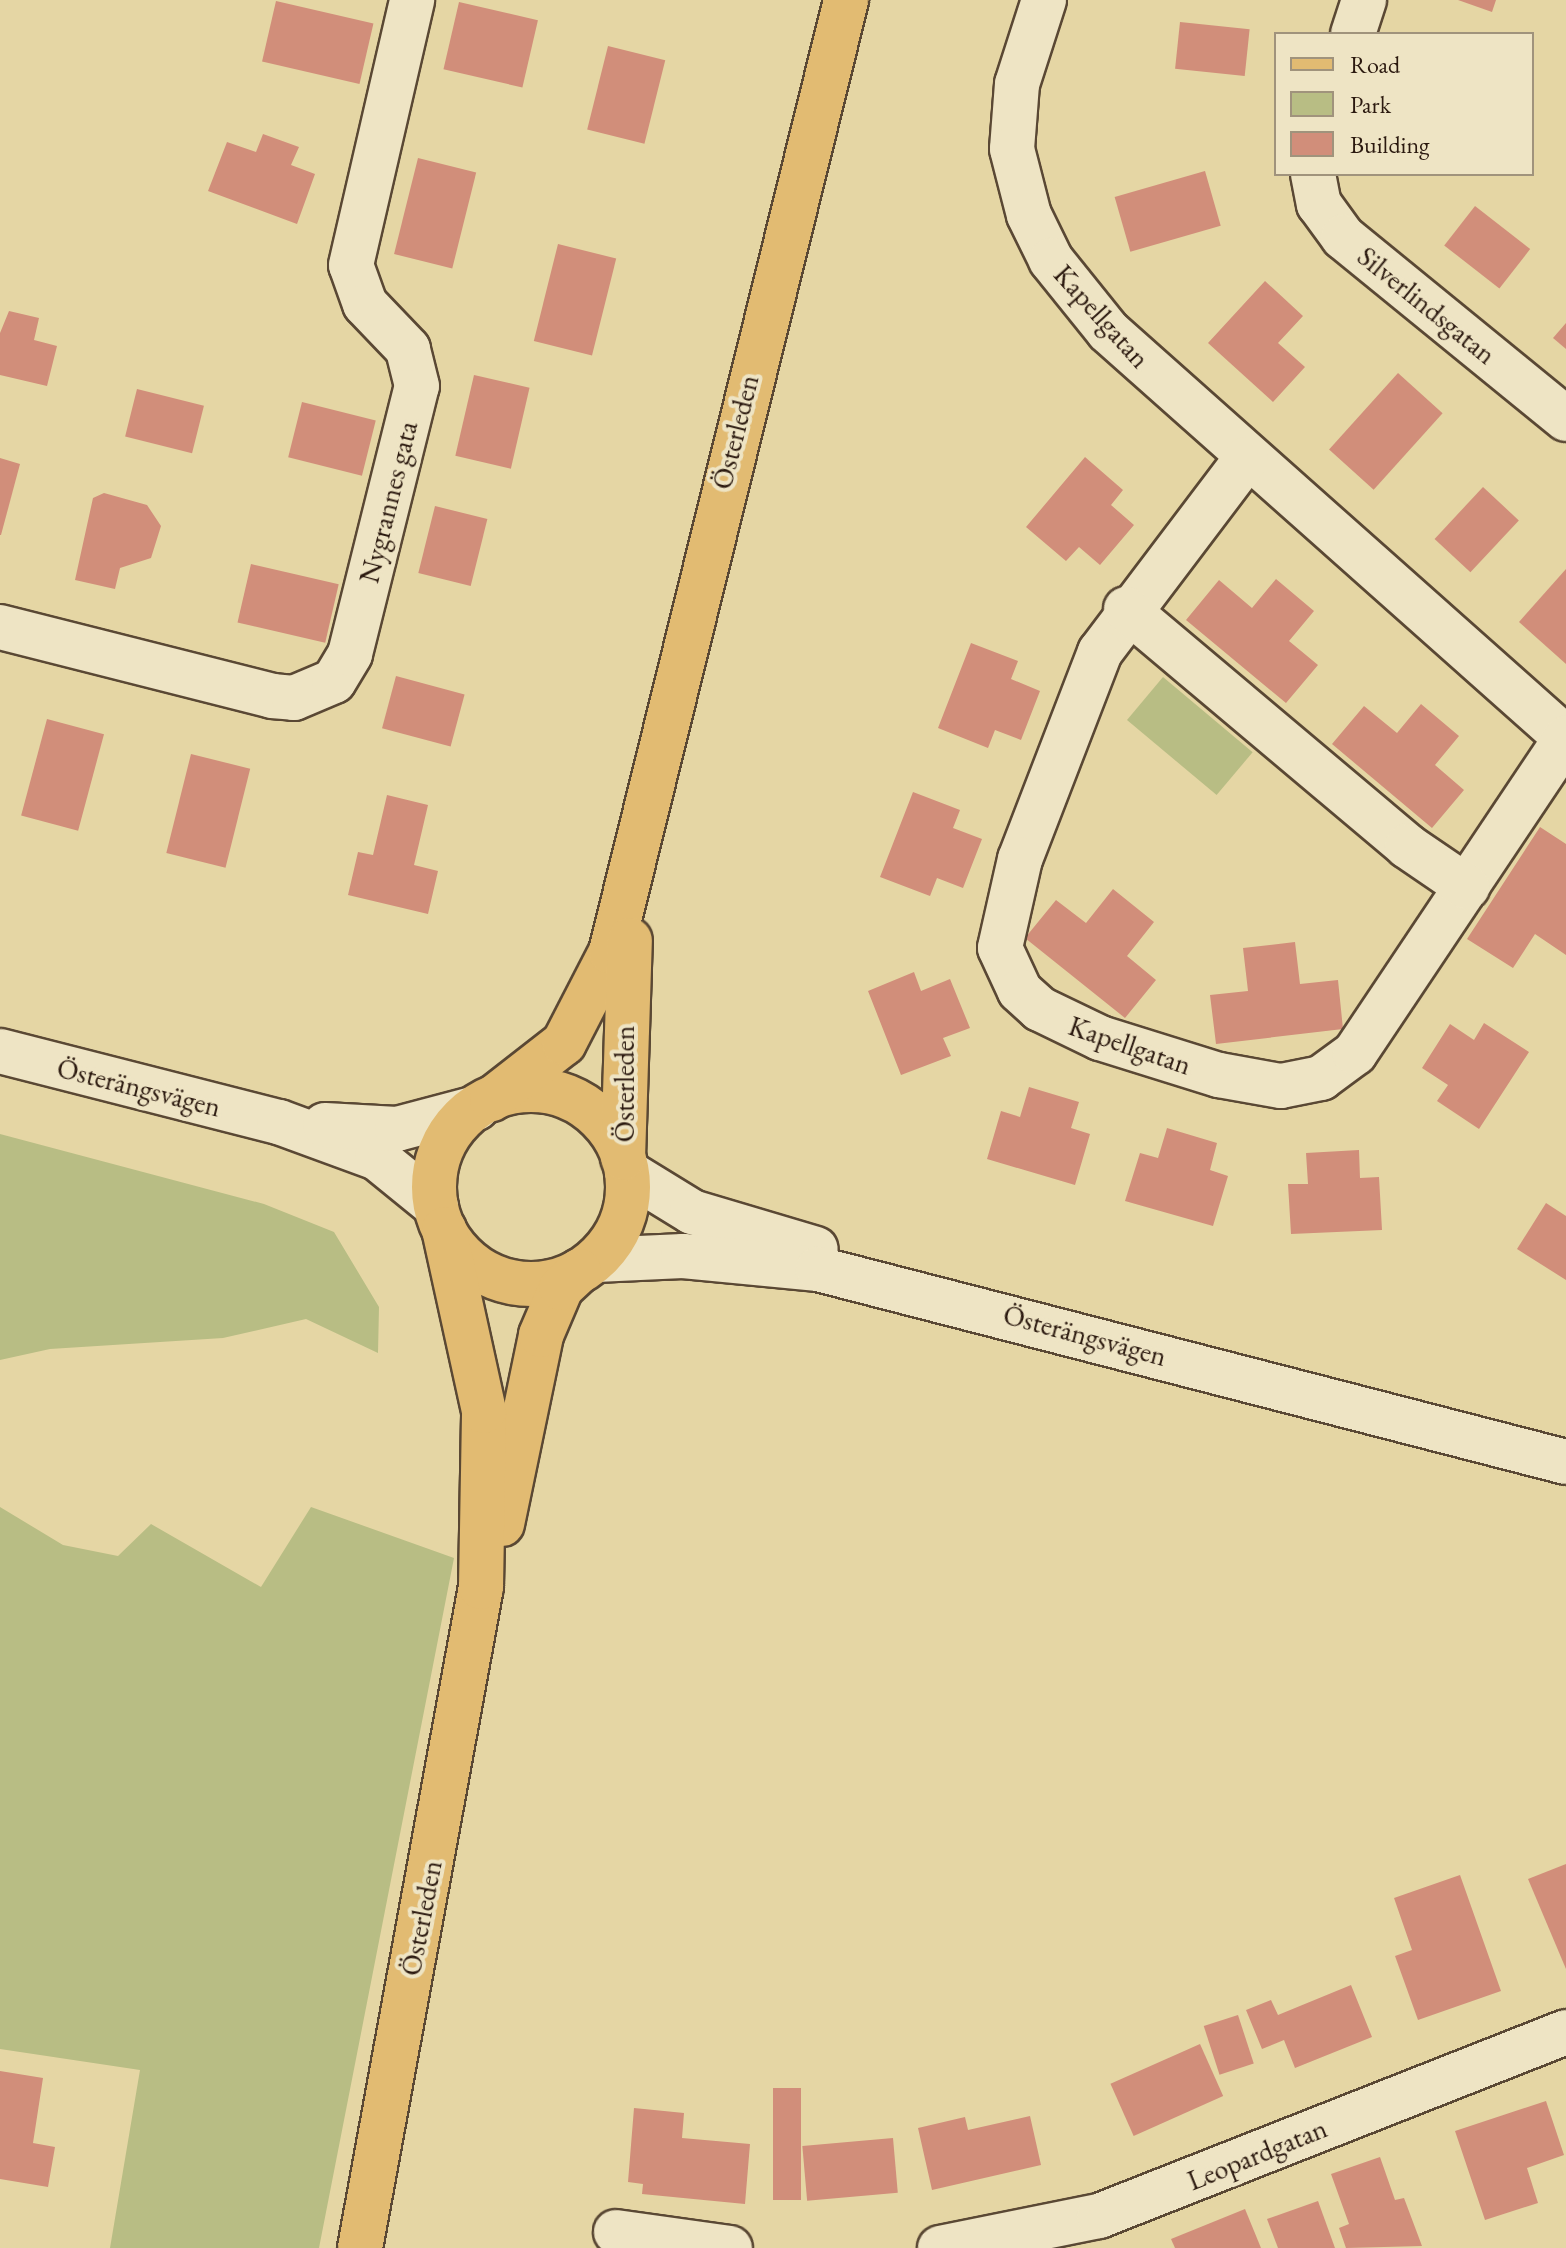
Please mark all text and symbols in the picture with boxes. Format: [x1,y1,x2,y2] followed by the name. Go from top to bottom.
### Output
[1274,32,1534,176] legend
[1350,49,1400,80] text: Road
[1350,89,1391,120] text: Park
[1350,129,1430,160] text: Building
[1351,239,1503,371] street label: Silverlindsgatan
[1047,257,1157,375] street label: Kapellgatan
[705,371,765,493] street label: Österleden
[352,418,424,586] street label: Nygrannes gata
[1064,1008,1196,1082] street label: Kapellgatan
[607,1026,641,1142] street label: Österleden
[54,1050,224,1124] street label: Österängsvägen
[1000,1297,1170,1373] street label: Österängsvägen
[393,1858,449,1978] street label: Österleden
[1182,2111,1332,2197] street label: Leopardgatan

